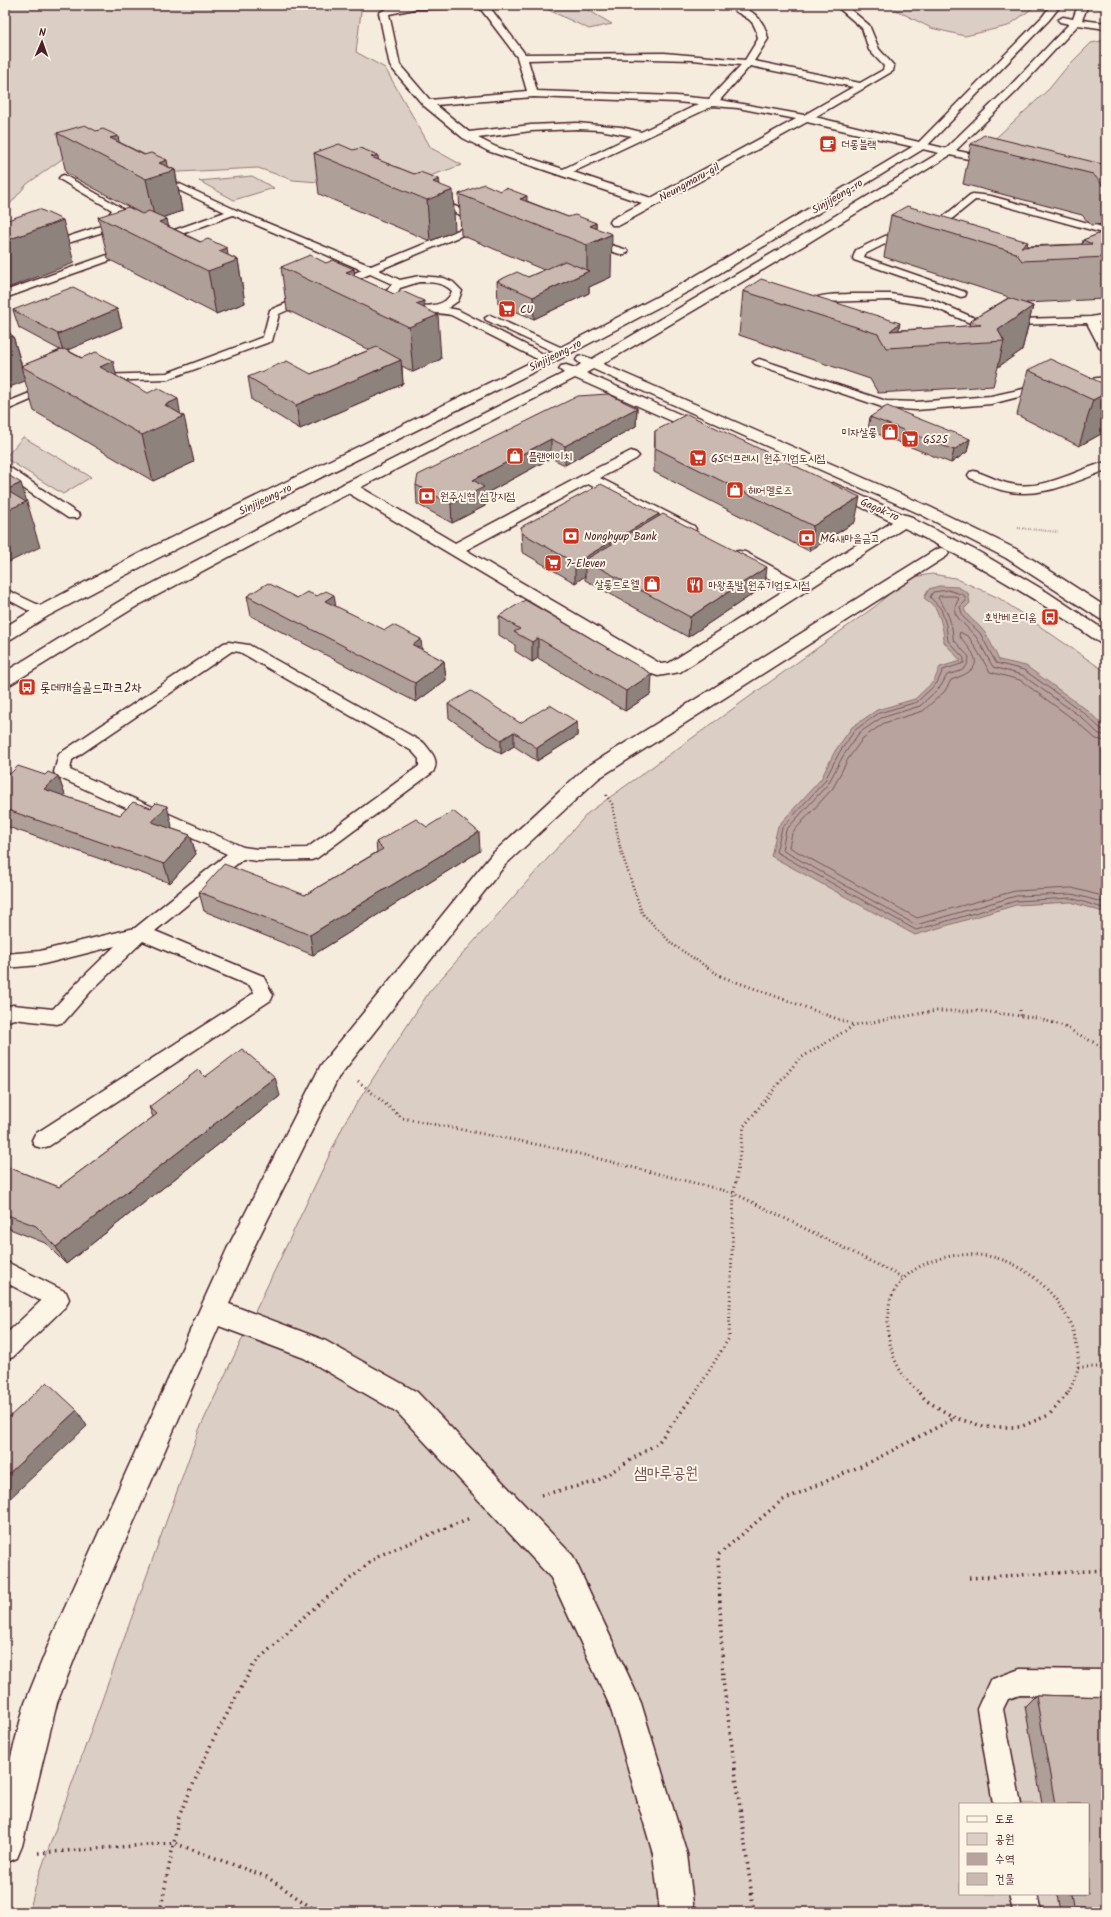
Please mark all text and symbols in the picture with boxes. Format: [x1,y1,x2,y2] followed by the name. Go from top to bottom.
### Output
[22,22,62,62] north arrow
[39,24,46,42] text: N
[818,134,838,154] cafe icon: 더롱블랙
[841,136,876,154] place label: 더롱블랙
[656,159,724,207] street label: Neungmaru-gil
[808,174,867,219] street label: Sinjijeong-ro
[497,299,517,319] supermarket icon: CU
[520,301,534,319] place label: CU
[526,335,585,377] street label: Sinjijeong-ro
[880,422,900,442] shop icon: 미자살롱
[842,424,877,442] place label: 미자살롱
[900,429,920,449] supermarket icon: GS25
[923,431,949,449] place label: GS25
[505,446,525,466] shop icon: 플랜에이치
[528,448,572,466] place label: 플랜에이치
[688,448,708,468] supermarket icon: GS더프레시 원주기업도시점
[711,450,825,468] place label: GS더프레시 원주기업도시점
[236,479,295,521] street label: Sinjijeong-ro
[725,480,745,500] shop icon: 헤어멜로즈
[748,482,792,500] place label: 헤어멜로즈
[417,486,437,506] bank icon: 원주신협 섬강지점
[440,488,515,506] place label: 원주신협 섬강지점
[857,493,902,526] street label: Gagok-ro
[561,526,581,546] bank icon: Nonghyup Bank
[584,528,658,546] place label: Nonghyup Bank
[797,528,817,548] bank icon: MG새마을금고
[820,530,880,548] place label: MG새마을금고
[543,553,563,573] supermarket icon: 7-Eleven
[566,555,606,573] place label: 7-Eleven
[642,574,662,594] shop icon: 살롱드로웰
[685,575,705,595] restaurant icon: 마왕족발 원주기업도시점
[595,576,639,594] place label: 살롱드로웰
[708,577,810,595] place label: 마왕족발 원주기업도시점
[1040,607,1060,627] bus stop icon: 호반베르디움
[984,609,1037,627] place label: 호반베르디움
[17,677,37,697] bus stop icon: 롯데캐슬골드파크2차
[40,678,142,699] place label: 롯데캐슬골드파크2차
[634,1461,698,1486] park label: 샘마루공원
[959,1803,1089,1895] legend
[995,1810,1014,1829] text: 도로
[995,1830,1014,1849] text: 공원
[995,1850,1015,1869] text: 수역
[995,1870,1015,1889] text: 건물

